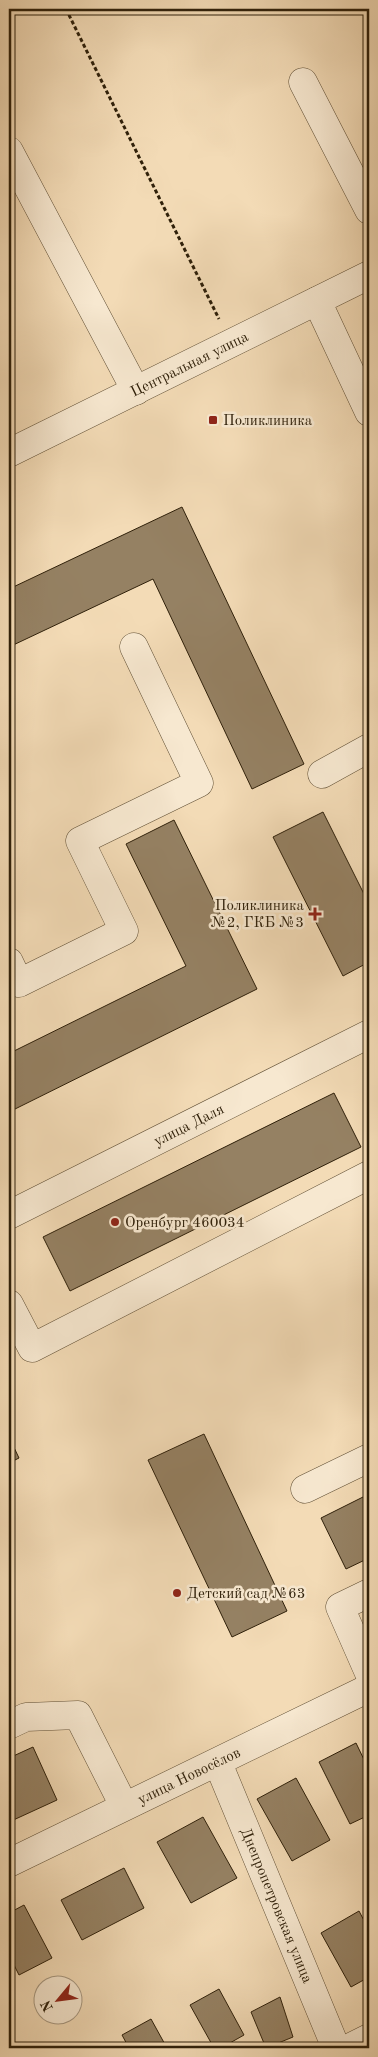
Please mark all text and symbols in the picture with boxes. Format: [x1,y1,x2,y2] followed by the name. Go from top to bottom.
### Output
[129,330,252,401] street label: Центральная улица
[207,414,219,426] marker: Поликлиника
[223,414,313,429] place label: Поликлиника
[211,899,305,931] place label: Поликлиника №2, ГКБ №3
[308,907,322,921] marker: Поликлиника №2, ГКБ №3
[152,1102,227,1150] street label: улица Даля
[109,1216,121,1228] marker: Оренбург 460034
[125,1216,245,1231] place label: Оренбург 460034
[171,1587,183,1599] marker: Детский сад №63
[187,1587,305,1602] place label: Детский сад №63
[136,1746,243,1808] street label: улица Новосёлов
[237,1826,314,1986] street label: Днепропетровская улица
[32,1974,82,2024] north arrow
[39,1997,56,2014] text: N

